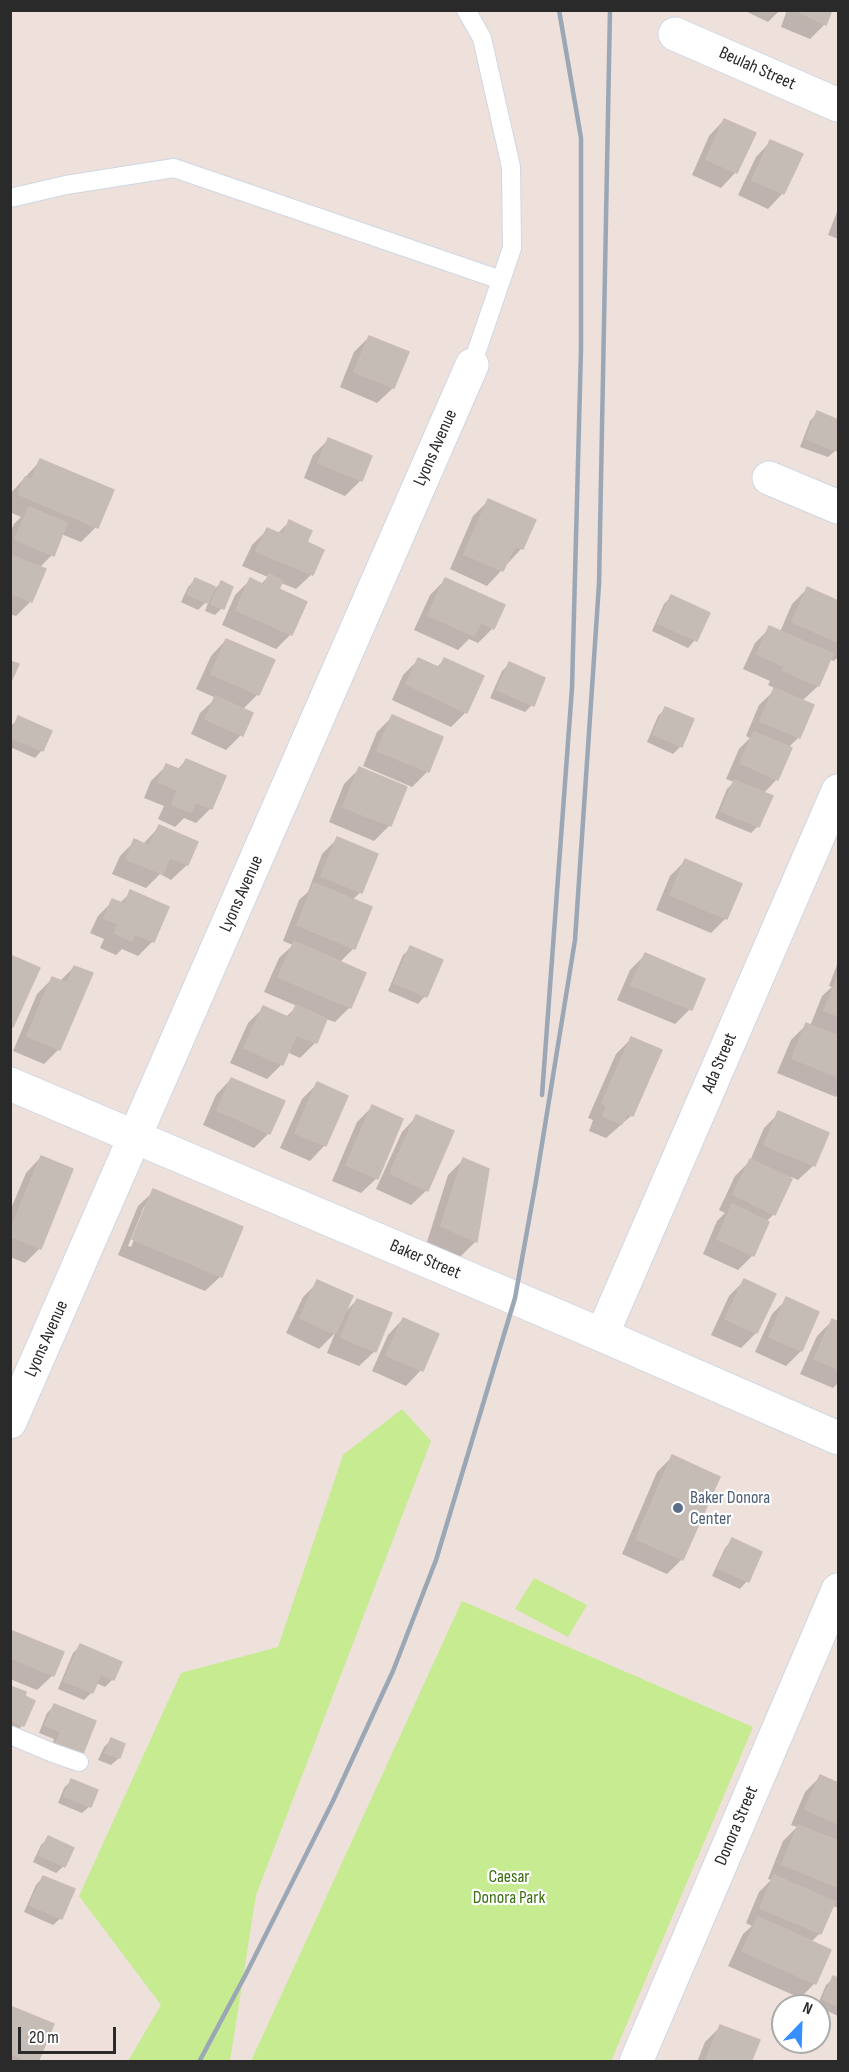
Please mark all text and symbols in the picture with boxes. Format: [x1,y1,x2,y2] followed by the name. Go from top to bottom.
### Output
[715,43,799,95] street label: Beulah Street
[410,406,462,490] street label: Lyons Avenue
[216,852,268,936] street label: Lyons Avenue
[698,1030,742,1096] street label: Ada Street
[386,1235,464,1285] street label: Baker Street
[21,1297,73,1381] street label: Lyons Avenue
[690,1487,770,1530] place label: Baker Donora Center
[671,1501,685,1515] marker: Baker Donora Center
[711,1783,763,1869] street label: Donora Street
[473,1866,545,1908] park label: Caesar Donora Park
[771,1994,831,2054] north arrow
[800,1998,815,2019] text: N
[21,2015,118,2053] scale bar
[29,2027,59,2048] text: 20 m

